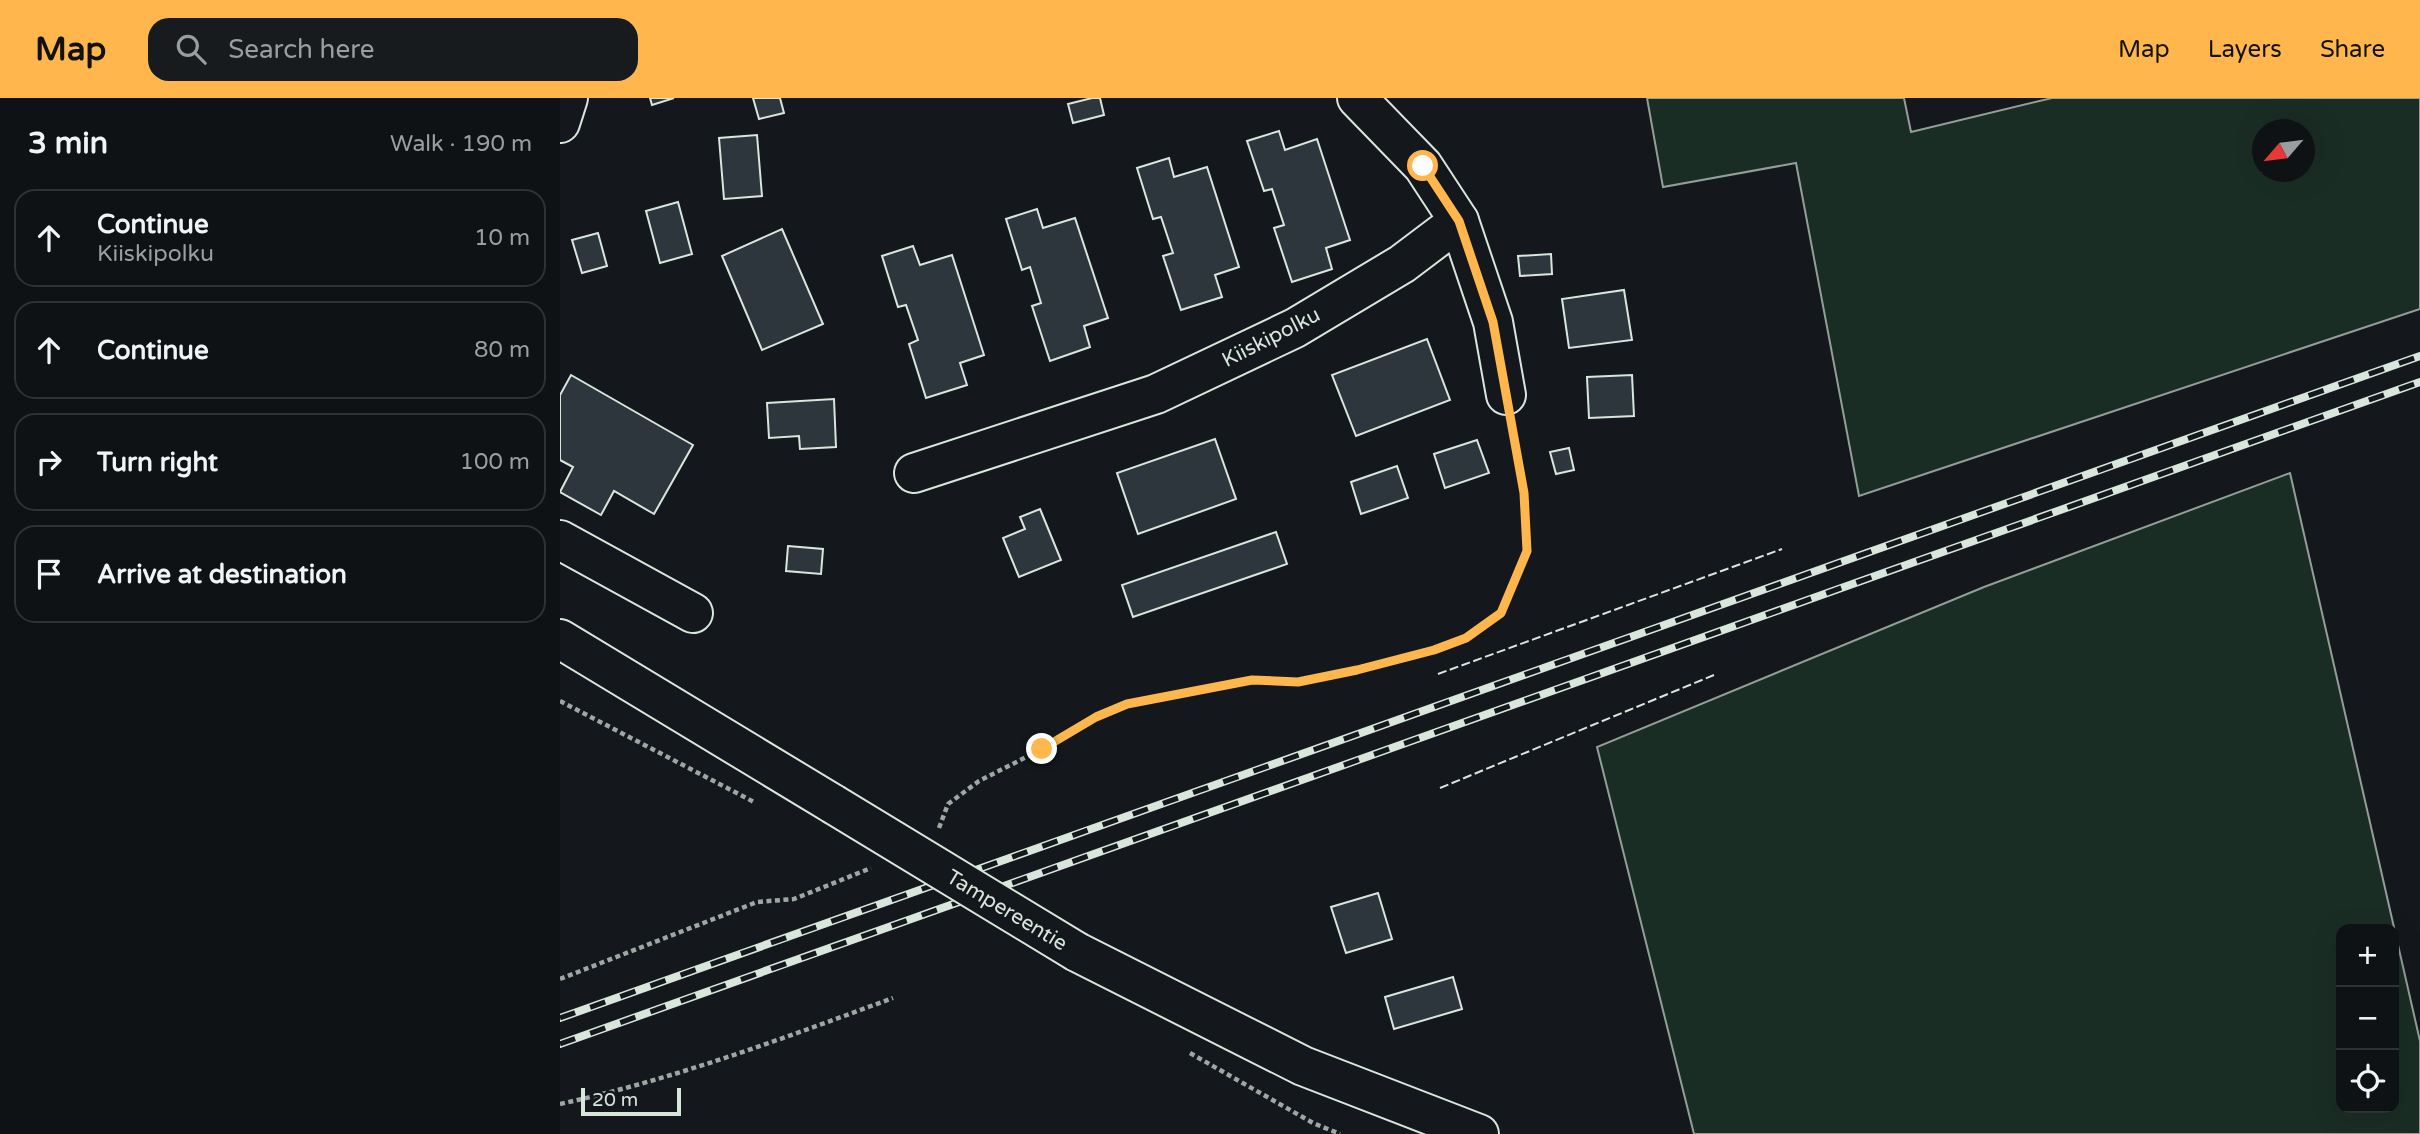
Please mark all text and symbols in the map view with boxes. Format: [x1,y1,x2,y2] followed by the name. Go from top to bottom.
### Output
[148,18,638,81] search box
[35,30,106,69] text: Map
[172,30,210,68] icon: search
[228,34,374,65] text: Search here
[2118,35,2170,64] text: Map
[2208,35,2282,64] text: Layers
[2320,35,2385,64] text: Share
[2252,119,2315,182] north arrow
[28,125,108,162] text: 3 min
[390,130,532,158] text: Walk · 190 m
[1407,150,1438,181] route start
[97,209,209,240] text: Continue
[30,219,68,257] icon: ahead
[474,224,530,252] text: 10 m
[97,240,214,268] text: Kiiskipolku
[1218,302,1324,373] street label: Kiiskipolku
[30,331,68,369] icon: ahead
[97,335,209,366] text: Continue
[474,336,530,364] text: 80 m
[30,443,68,481] icon: right
[97,447,218,478] text: Turn right
[460,448,530,476] text: 100 m
[30,555,68,593] icon: arrive
[97,559,347,590] text: Arrive at destination
[1026,733,1057,764] route end
[942,865,1072,956] street label: Tampereentie
[2336,924,2399,1113] map controls
[2336,924,2399,987] button: +
[2336,987,2399,1050] button: −
[2336,1050,2399,1113] button: locate
[581,1085,681,1117] scale bar
[592,1089,638,1111] text: 20 m

